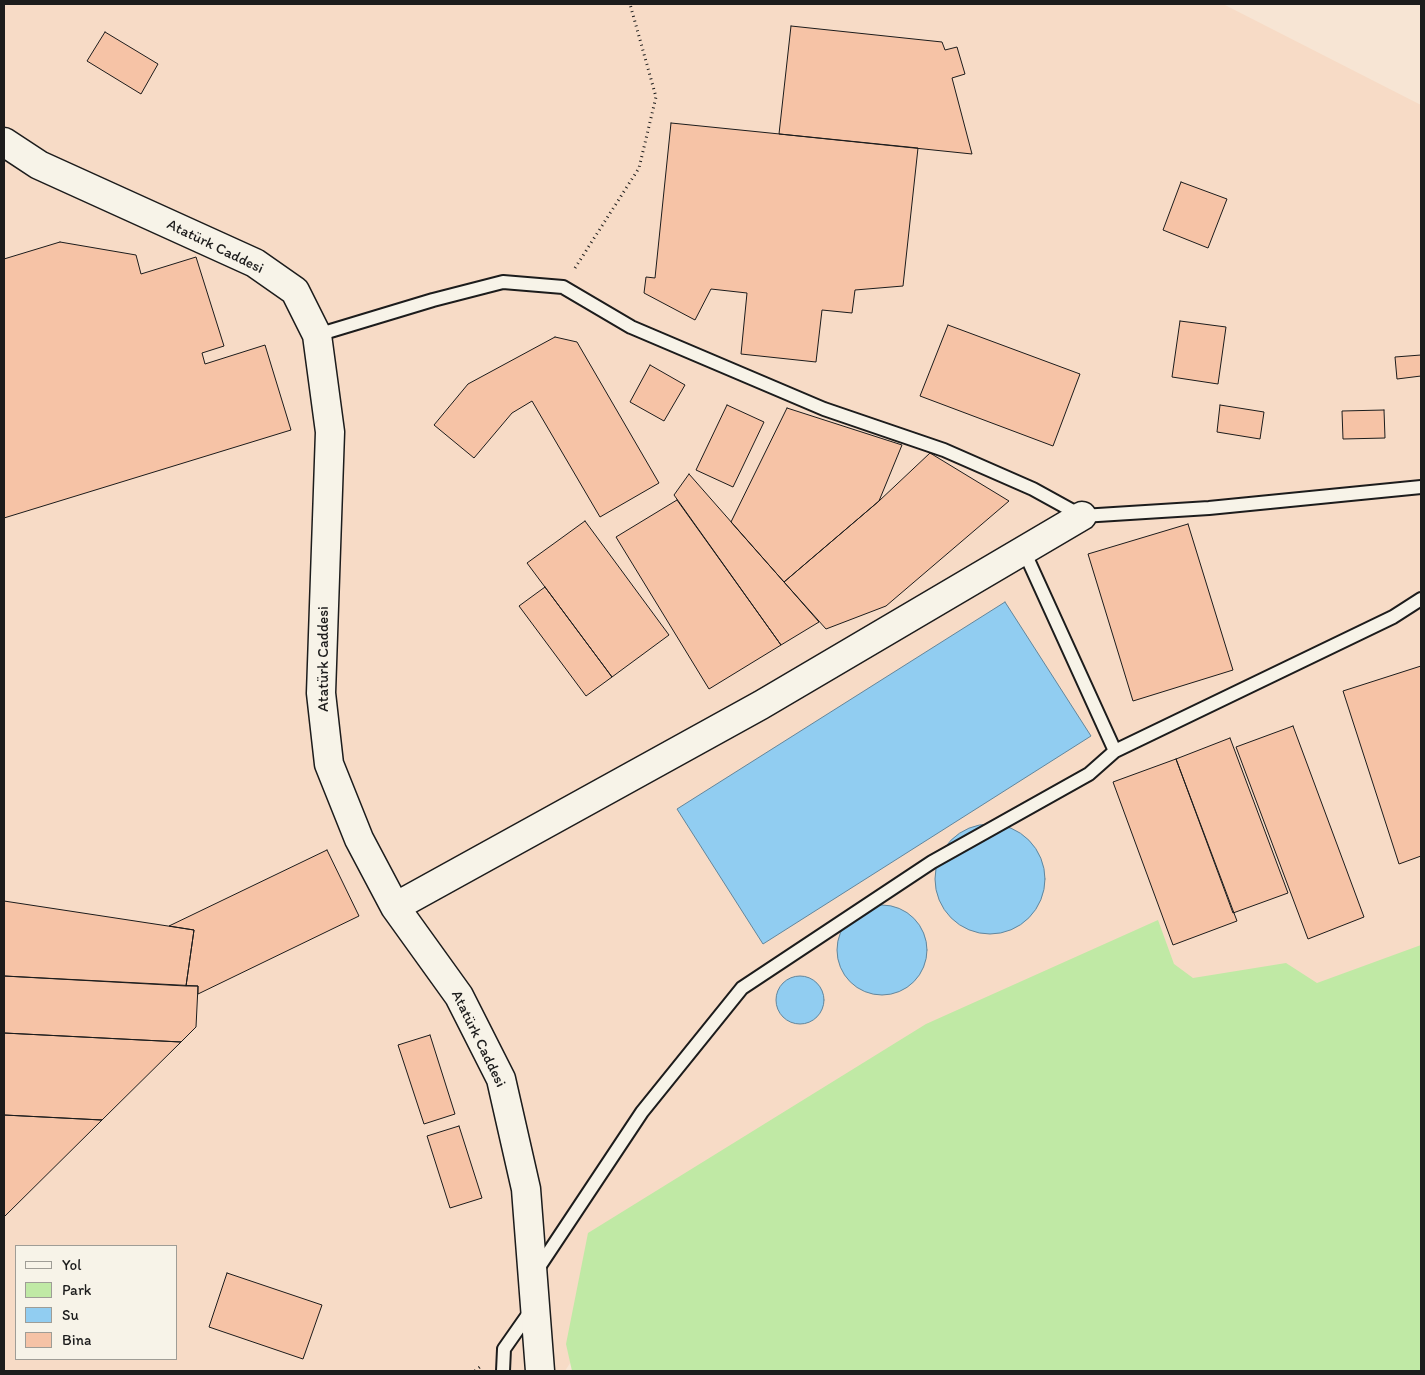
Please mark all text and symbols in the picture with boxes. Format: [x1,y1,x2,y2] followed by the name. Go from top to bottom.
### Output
[164,216,266,278] street label: Atatürk Caddesi
[315,606,333,712] street label: Atatürk Caddesi
[447,988,509,1090] street label: Atatürk Caddesi
[15,1245,178,1360] legend
[62,1256,81,1274] text: Yol
[62,1281,92,1299] text: Park
[62,1306,79,1324] text: Su
[62,1331,91,1349] text: Bina

